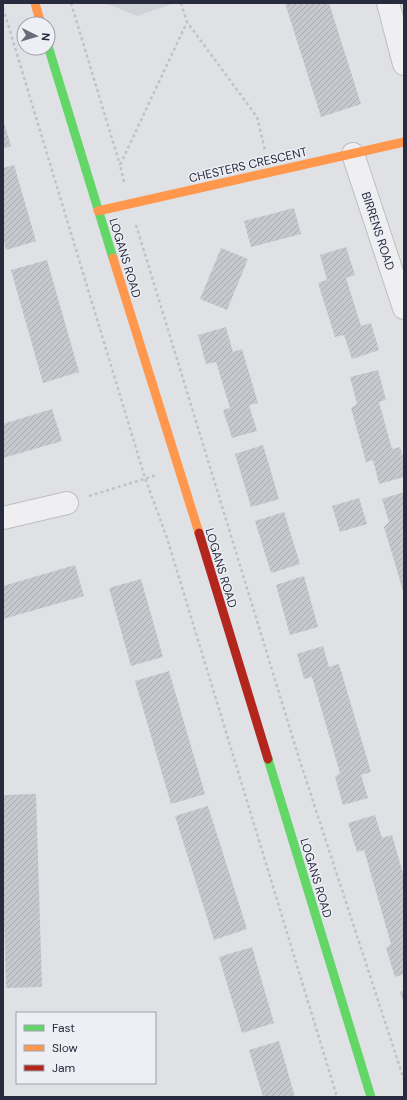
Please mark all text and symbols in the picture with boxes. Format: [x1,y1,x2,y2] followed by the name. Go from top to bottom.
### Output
[16,16,56,56] north arrow
[39,32,53,41] text: N
[187,144,309,186] street label: CHESTERS CRESCENT
[358,190,398,272] street label: BIRRENS ROAD
[105,216,145,300] street label: LOGANS ROAD
[201,526,241,610] street label: LOGANS ROAD
[296,836,336,920] street label: LOGANS ROAD
[16,1012,156,1084] legend
[52,1020,75,1036] text: Fast
[52,1040,78,1056] text: Slow
[52,1060,75,1076] text: Jam

